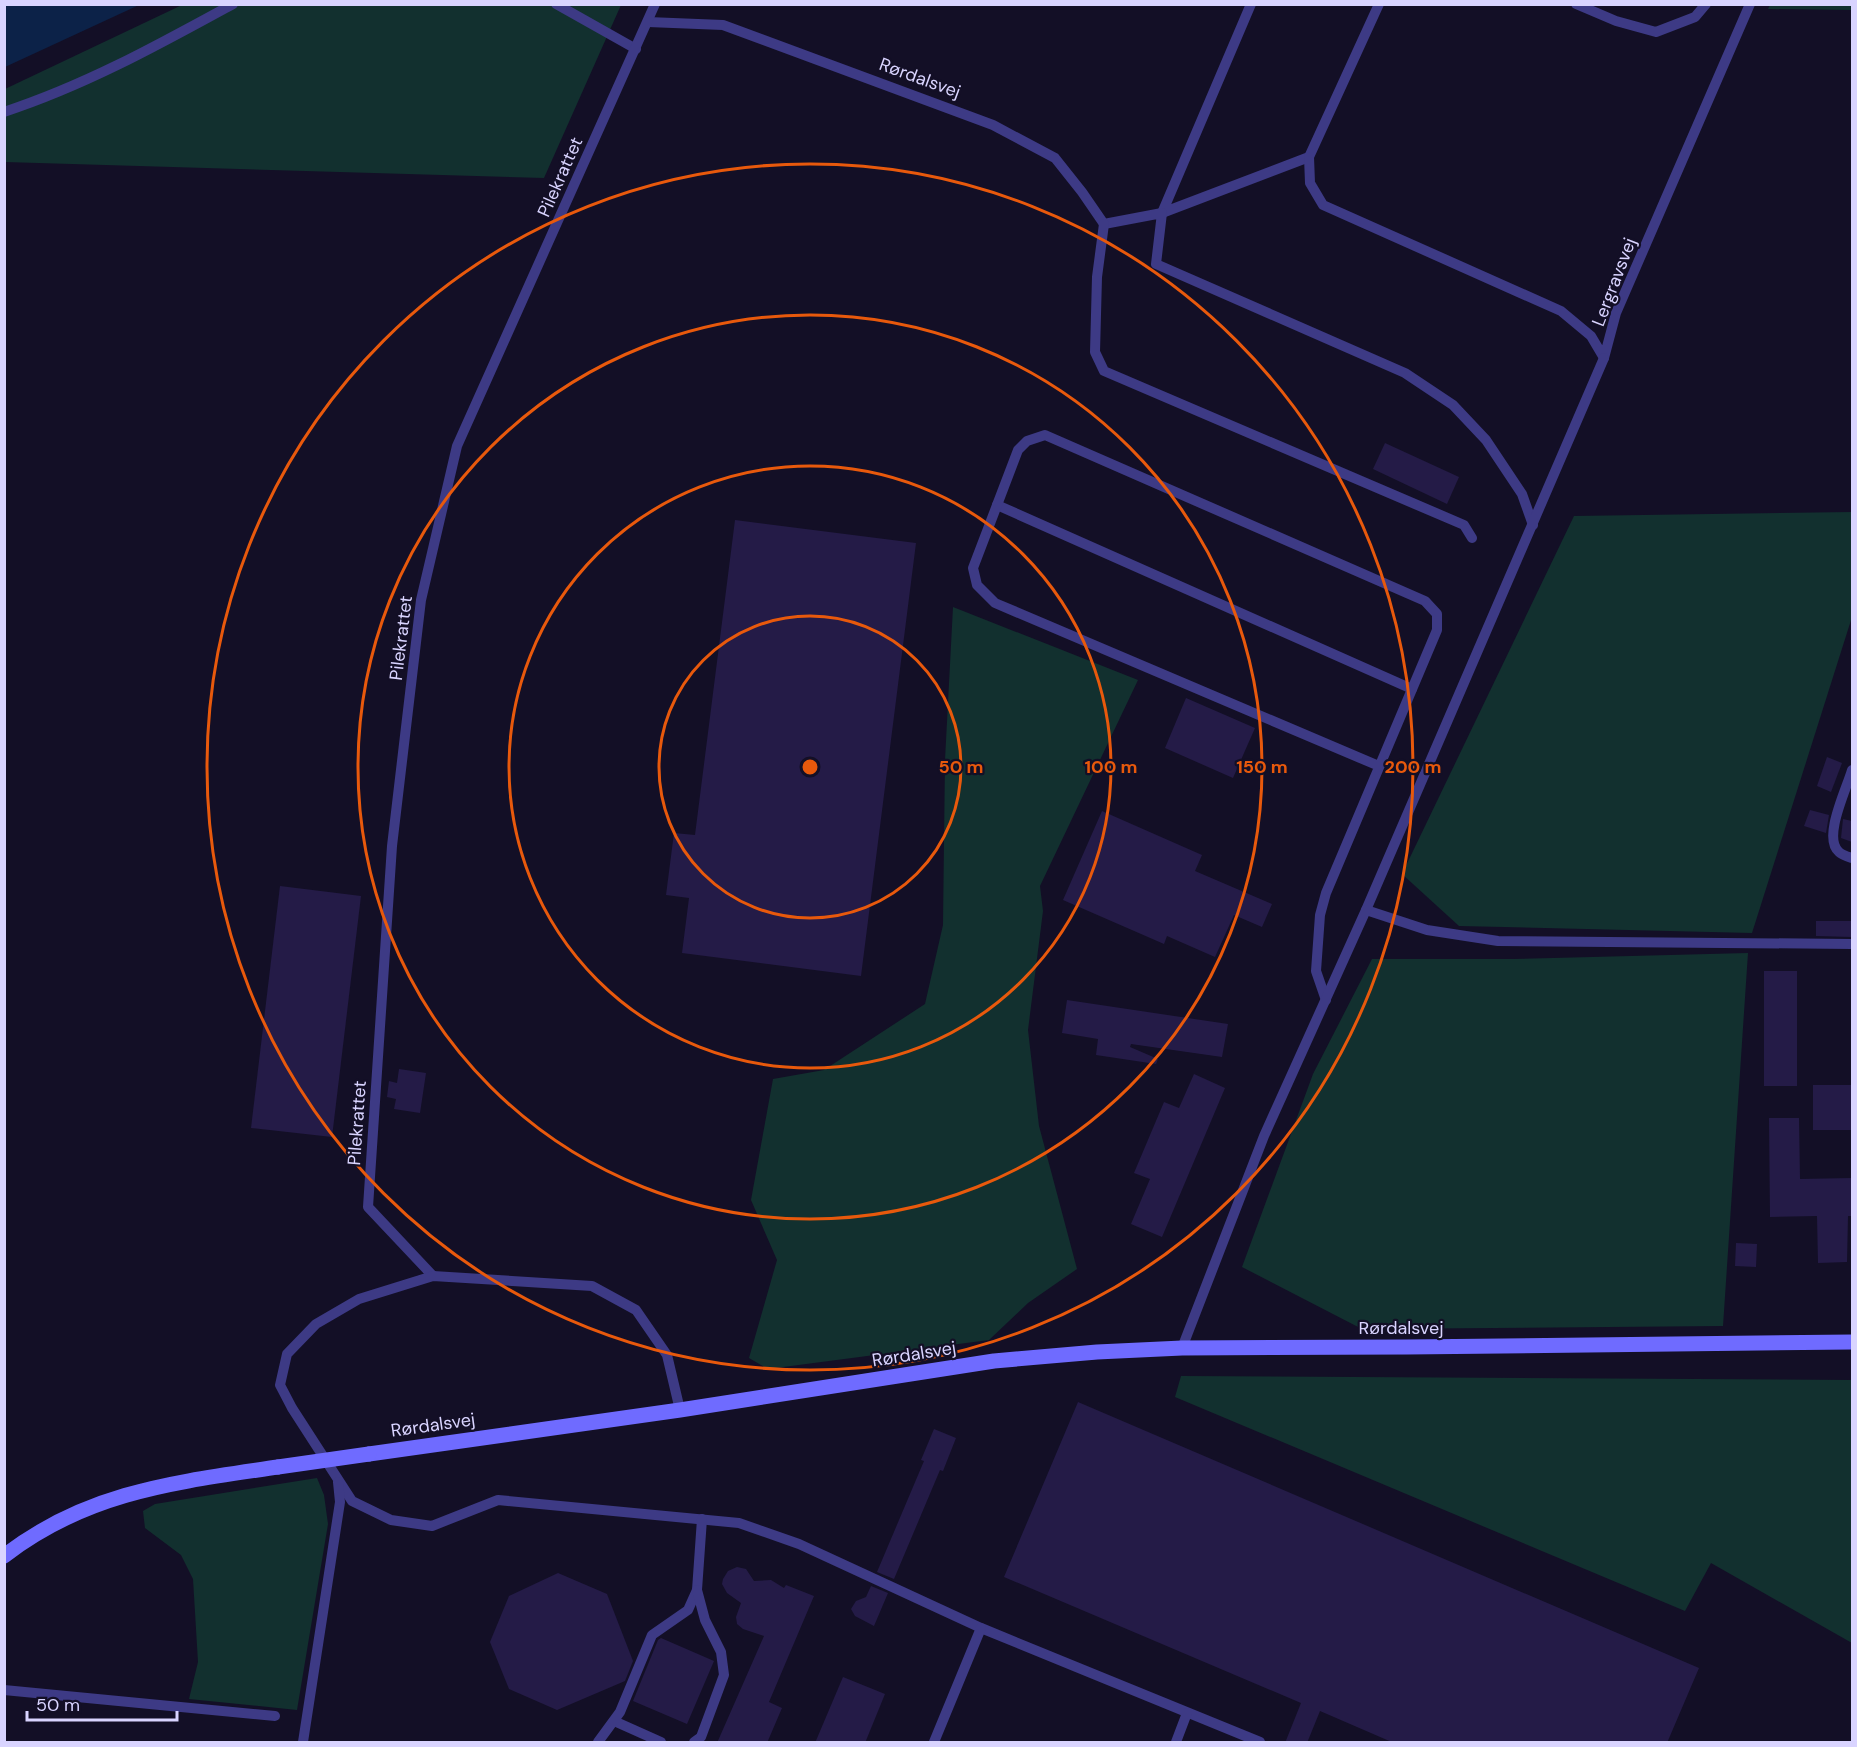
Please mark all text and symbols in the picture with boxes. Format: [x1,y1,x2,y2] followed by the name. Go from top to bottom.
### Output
[876,52,964,104] street label: Rørdalsvej
[532,133,588,221] street label: Pilekrattet
[1586,234,1642,330] street label: Lergravsvej
[384,594,418,682] street label: Pilekrattet
[938,755,984,779] text: 50 m
[1084,755,1138,779] text: 100 m
[1236,755,1288,779] text: 150 m
[1385,755,1441,779] text: 200 m
[800,757,820,777] centre of rings
[342,1080,372,1166] street label: Pilekrattet
[1358,1316,1444,1340] street label: Rørdalsvej
[870,1335,958,1373] street label: Rørdalsvej
[389,1407,477,1443] street label: Rørdalsvej
[27,1684,177,1722] scale bar
[36,1693,80,1717] text: 50 m

